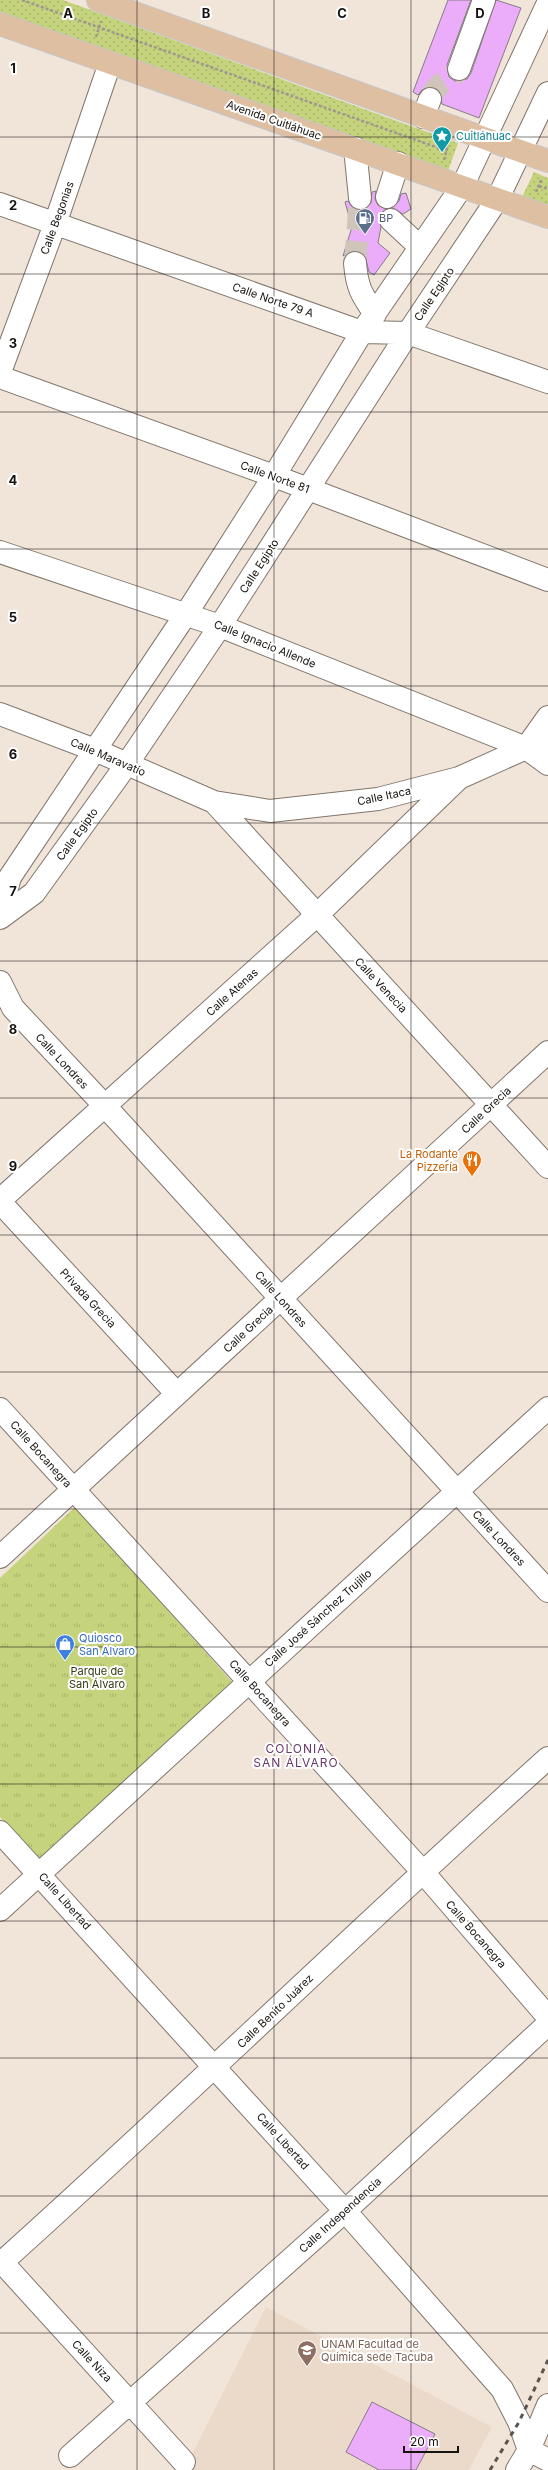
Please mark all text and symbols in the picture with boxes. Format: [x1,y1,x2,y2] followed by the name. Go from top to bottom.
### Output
[63,5,73,21] text: A
[202,5,211,21] text: B
[337,5,347,21] text: C
[475,5,485,21] text: D
[10,60,16,76] text: 1
[225,97,323,143] street label: Avenida Cuitláhuac
[431,125,453,153] place icon: Cuitláhuac
[456,129,511,143] place label: Cuitláhuac
[37,179,77,257] street label: Calle Begonias
[9,197,17,213] text: 2
[354,207,376,235] fuel station icon: BP
[379,211,393,225] place label: BP
[411,264,457,324] street label: Calle Egipto
[231,280,316,321] street label: Calle Norte 79 A
[9,335,17,351] text: 3
[239,458,311,496] street label: Calle Norte 81
[9,472,18,488] text: 4
[236,536,282,596] street label: Calle Egipto
[9,609,17,625] text: 5
[212,617,318,671] street label: Calle Ignacio Allende
[68,735,148,779] street label: Calle Maravatío
[9,746,17,762] text: 6
[356,783,412,809] street label: Calle Itaca
[53,805,101,863] street label: Calle Egipto
[9,883,17,899] text: 7
[352,954,410,1016] street label: Calle Venecia
[203,965,261,1019] street label: Calle Atenas
[9,1021,17,1037] text: 8
[33,1030,92,1092] street label: Calle Londres
[458,1083,514,1137] street label: Calle Grecia
[400,1147,458,1174] place label: La Rodante Pizzería
[461,1149,483,1177] restaurant icon: La Rodante Pizzería
[9,1158,17,1174] text: 9
[57,1265,119,1331] street label: Privada Grecia
[252,1268,310,1330] street label: Calle Londres
[220,1302,276,1356] street label: Calle Grecia
[7,1418,75,1490] street label: Calle Bocanegra
[470,1507,529,1569] street label: Calle Londres
[261,1566,375,1670] street label: Calle José Sánchez Trujillo
[79,1631,135,1658] place label: Quiosco San Alvaro
[54,1633,76,1661] shop icon: Quiosco San Alvaro
[226,1657,294,1729] street label: Calle Bocanegra
[69,1664,125,1691] park label: Parque de San Álvaro
[253,1741,339,1770] district label: COLONIA SAN ÁLVARO
[36,1870,94,1932] street label: Calle Libertad
[443,1897,509,1971] street label: Calle Bocanegra
[234,1971,316,2051] street label: Calle Benito Juárez
[254,2110,312,2172] street label: Calle Libertad
[296,2174,384,2256] street label: Calle Independencia
[69,2337,115,2385] street label: Calle Niza
[321,2337,433,2364] place label: UNAM Facultad de Química sede Tacuba
[296,2339,318,2367] school or university icon: UNAM Facultad de Química sede Tacuba
[404,2428,458,2454] scale bar
[410,2434,439,2449] text: 20 m

